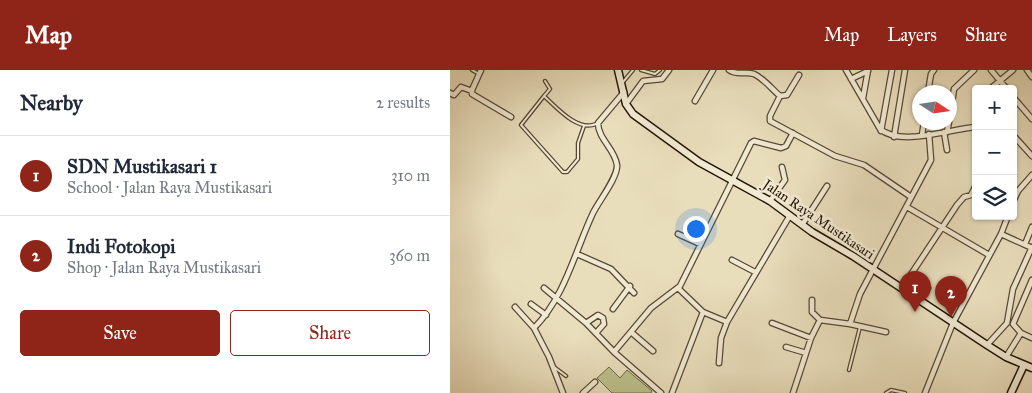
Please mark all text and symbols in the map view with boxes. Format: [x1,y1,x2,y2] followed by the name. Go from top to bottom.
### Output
[25,20,72,50] text: Map
[824,24,859,46] text: Map
[887,24,937,46] text: Layers
[965,24,1007,46] text: Share
[912,85,957,130] north arrow
[972,85,1017,220] map controls
[972,85,1017,130] button: +
[20,90,83,116] text: Nearby
[376,93,430,112] text: 2 results
[972,130,1017,175] button: −
[67,155,217,178] text: SDN Mustikasari 1
[33,166,39,185] text: 1
[391,166,430,185] text: 310 m
[758,175,878,264] street label: Jalan Raya Mustikasari
[972,175,1017,220] button: layers
[67,178,272,197] text: School · Jalan Raya Mustikasari
[683,216,709,242] your location
[67,235,175,258] text: Indi Fotokopi
[32,246,40,265] text: 2
[389,246,430,265] text: 360 m
[67,258,261,277] text: Shop · Jalan Raya Mustikasari
[899,271,931,312] pin: 1
[935,276,967,317] pin: 2
[20,310,220,356] button: Save
[230,310,430,356] button: Share

